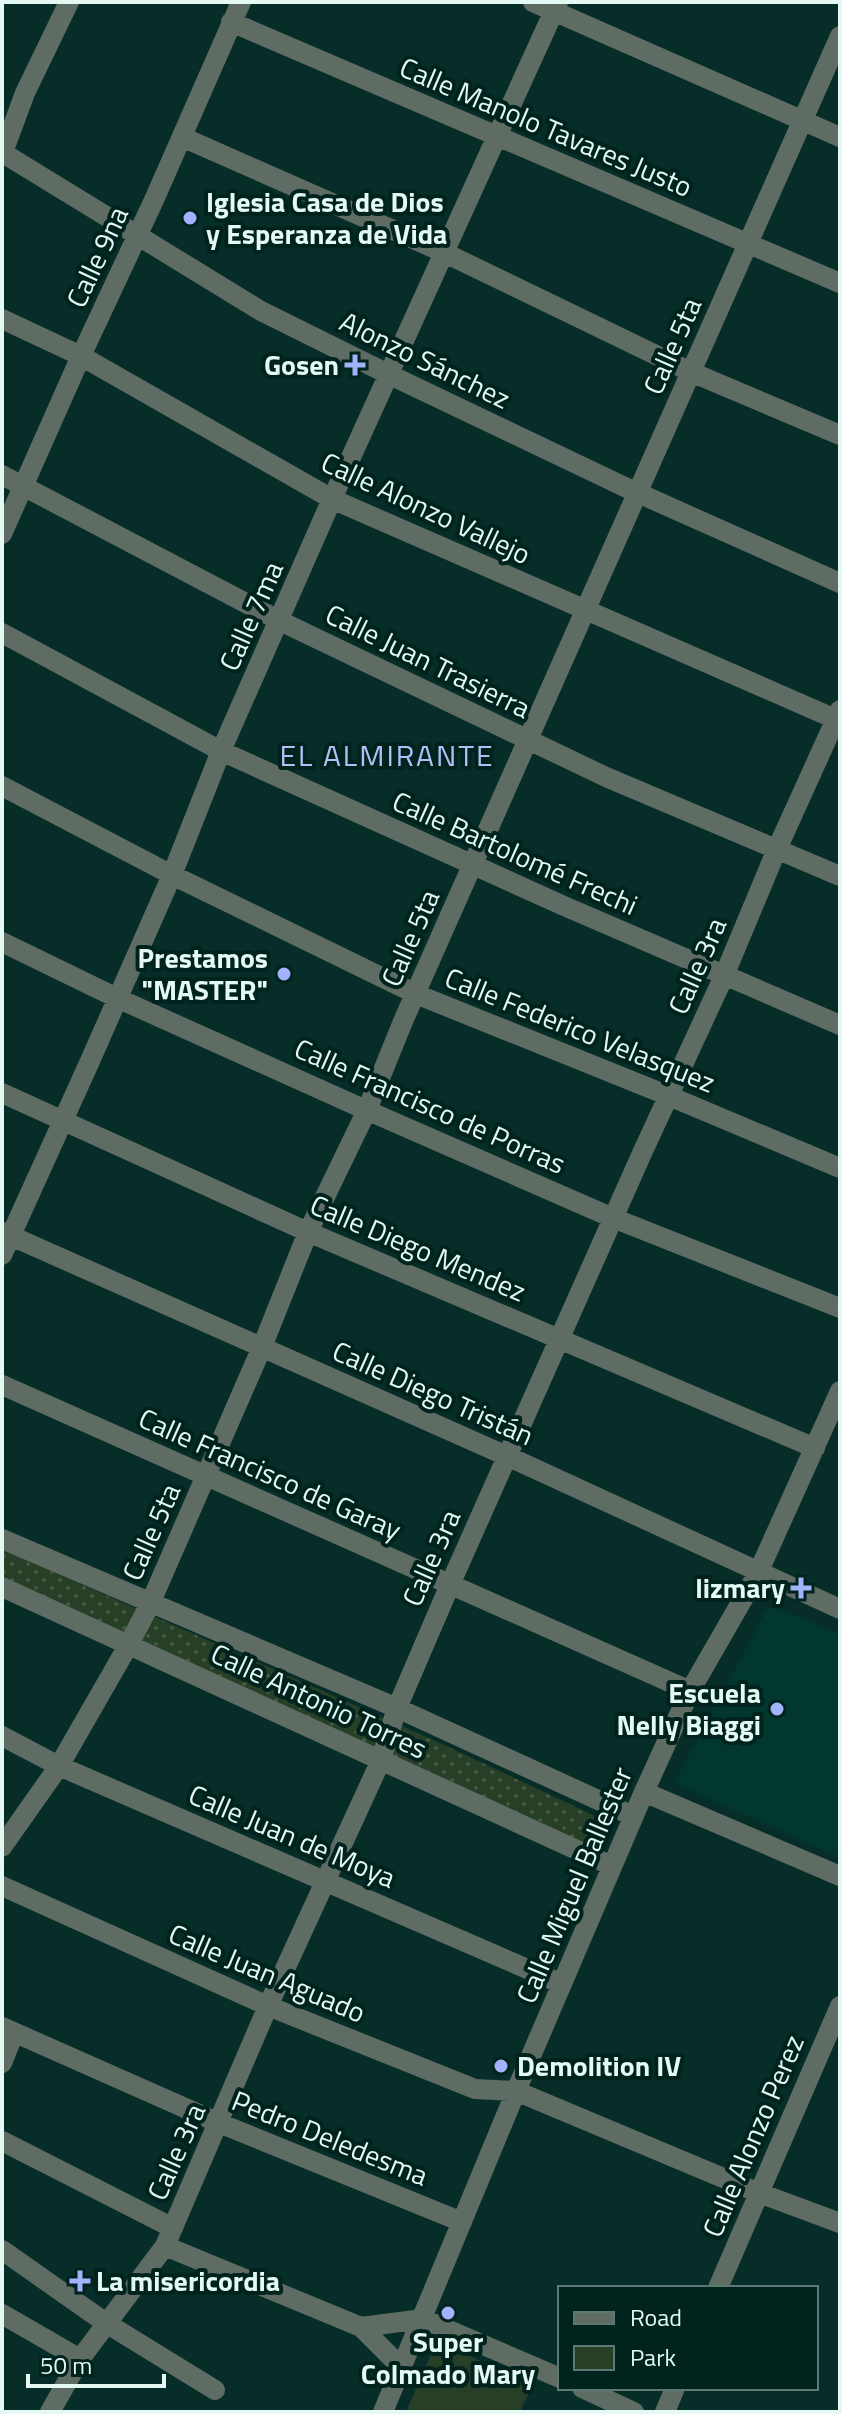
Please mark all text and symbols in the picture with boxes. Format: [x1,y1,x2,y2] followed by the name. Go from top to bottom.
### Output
[393,45,699,208] street label: Calle Manolo Tavares Justo
[206,180,447,255] place label: Iglesia Casa de Dios y Esperanza de Vida
[54,199,139,314] street label: Calle 9na
[181,209,199,227] marker: Iglesia Casa de Dios y Esperanza de Vida
[631,290,712,401] street label: Calle 5ta
[333,300,518,419] street label: Alonzo Sánchez
[264,343,339,386] place label: Gosen
[346,356,364,374] marker: Gosen
[314,440,538,575] street label: Calle Alonzo Vallejo
[207,554,294,677] street label: Calle 7ma
[318,592,538,729] street label: Calle Juan Trasierra
[279,732,495,778] district label: EL ALMIRANTE
[386,779,645,926] street label: Calle Bartolomé Frechi
[369,882,450,993] street label: Calle 5ta
[656,911,737,1021] street label: Calle 3ra
[137,936,268,1011] place label: Prestamos "MASTER"
[439,956,722,1103] street label: Calle Federico Velasquez
[275,965,293,983] marker: Prestamos "MASTER"
[288,1026,573,1185] street label: Calle Francisco de Porras
[304,1183,533,1312] street label: Calle Diego Mendez
[326,1329,541,1456] street label: Calle Diego Tristán
[132,1396,408,1551] street label: Calle Francisco de Garay
[110,1476,191,1587] street label: Calle 5ta
[390,1503,471,1613] street label: Calle 3ra
[695,1566,785,1609] place label: lizmary
[792,1579,810,1597] marker: lizmary
[204,1632,434,1769] street label: Calle Antonio Torres
[616,1671,761,1746] place label: Escuela Nelly Biaggi
[768,1700,786,1718] marker: Escuela Nelly Biaggi
[504,1760,643,2010] street label: Calle Miguel Ballester
[182,1773,402,1899] street label: Calle Juan de Moya
[162,1912,372,2033] street label: Calle Juan Aguado
[691,2028,815,2244] street label: Calle Alonzo Perez
[517,2044,681,2087] place label: Demolition IV
[492,2057,510,2075] marker: Demolition IV
[226,2079,435,2196] street label: Pedro Deledesma
[135,2097,216,2207] street label: Calle 3ra
[96,2259,280,2302] place label: La misericordia
[71,2272,89,2290] marker: La misericordia
[558,2286,818,2390] legend
[630,2299,682,2335] text: Road
[439,2304,457,2322] marker: Super Colmado Mary
[361,2320,535,2395] place label: Super Colmado Mary
[28,2338,164,2388] scale bar
[630,2339,676,2375] text: Park
[40,2347,92,2383] text: 50 m

